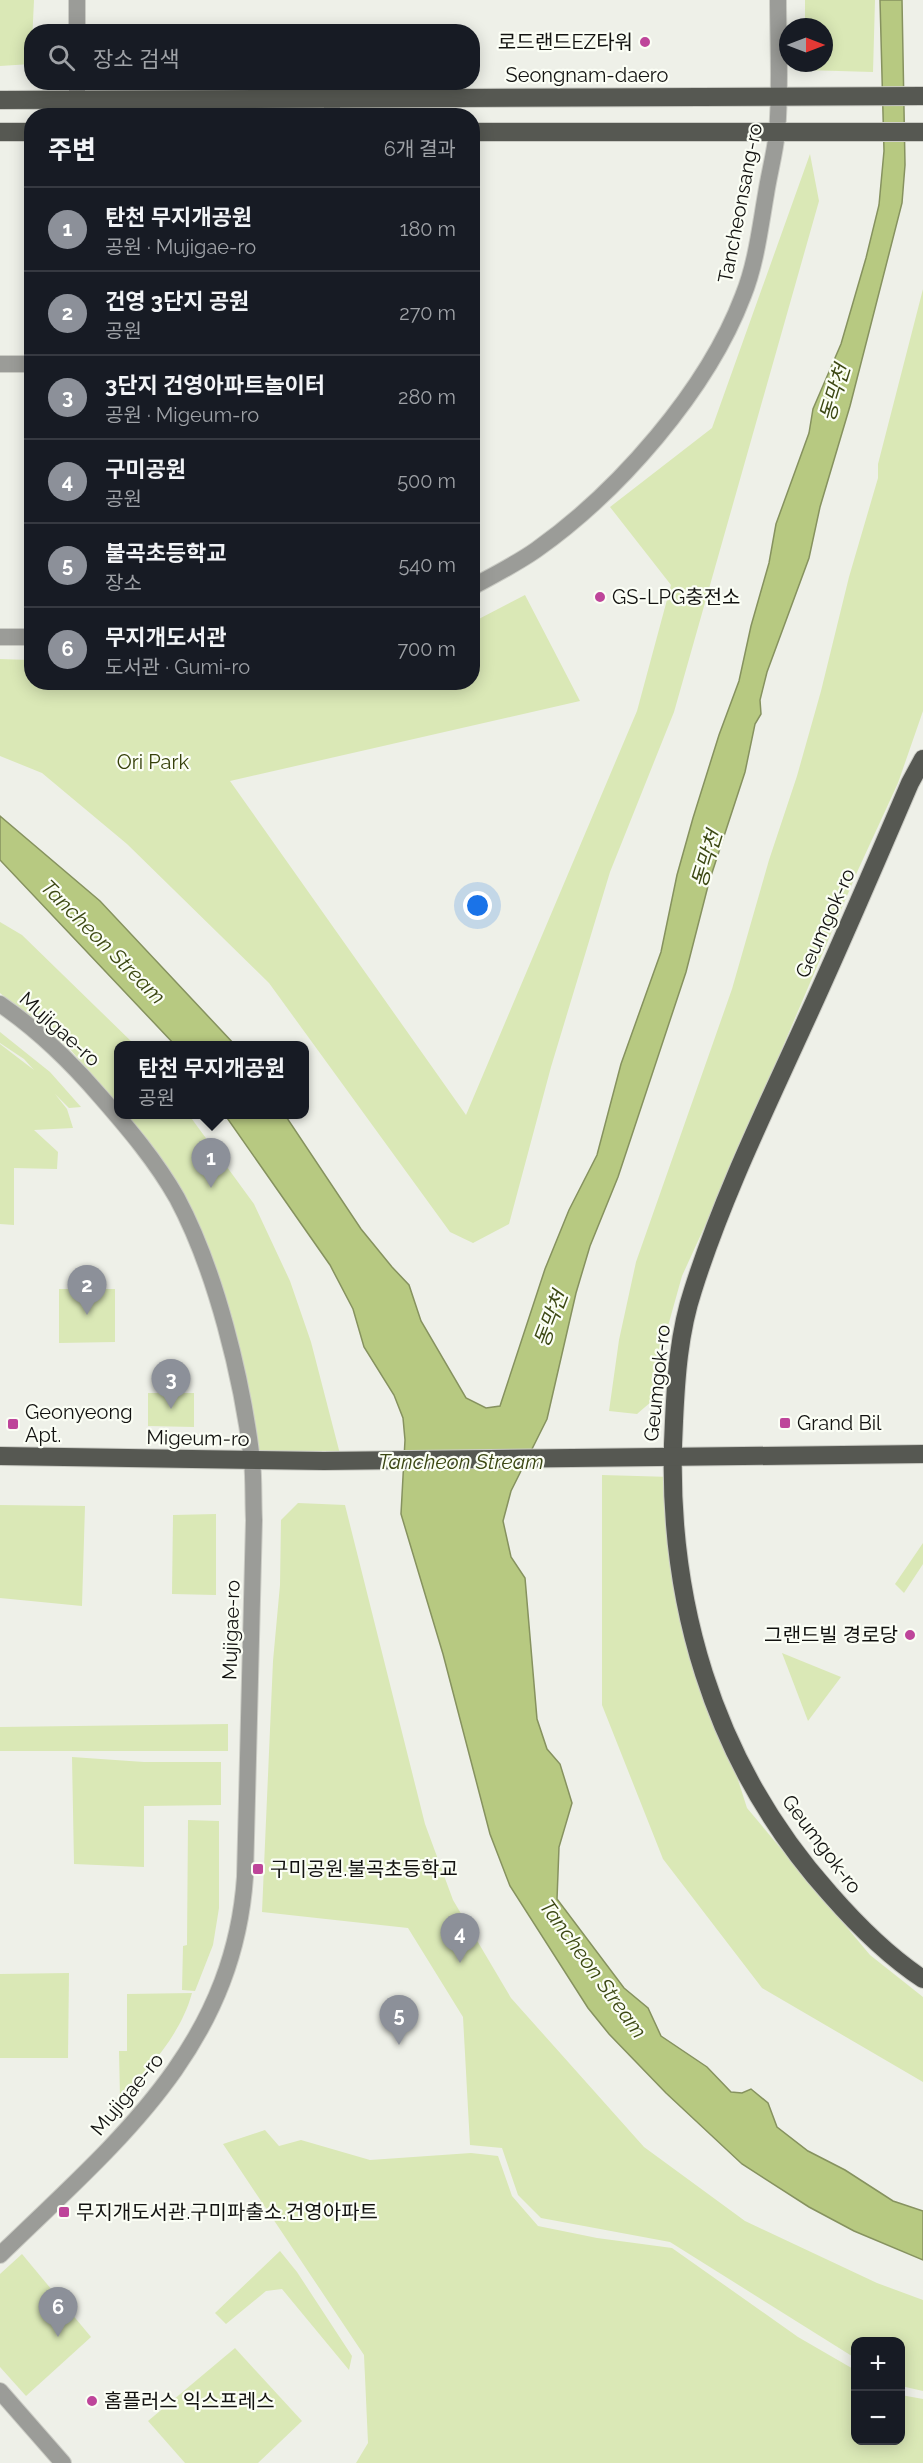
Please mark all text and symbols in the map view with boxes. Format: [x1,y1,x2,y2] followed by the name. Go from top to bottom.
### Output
[779,18,833,72] north arrow
[24,24,480,90] search box
[498,30,633,54] place label: 로드랜드EZ타워
[638,35,652,49] marker: 로드랜드EZ타워
[45,41,78,74] icon: search
[93,46,180,72] text: 장소 검색
[506,63,669,87] street label: Seongnam-daero
[713,121,767,285] street label: Tancheonsang-ro
[48,135,96,165] text: 주변
[384,137,456,161] text: 6개 결과
[105,204,252,230] text: 탄천 무지개공원
[63,217,72,241] text: 1
[400,217,456,241] text: 180 m
[105,235,256,259] text: 공원 · Mujigae-ro
[105,288,249,314] text: 건영 3단지 공원
[62,301,73,325] text: 2
[399,301,456,325] text: 270 m
[105,319,142,343] text: 공원
[814,359,856,424] water label: 동막천
[105,372,325,398] text: 3단지 건영아파트놀이터
[62,385,73,409] text: 3
[398,385,456,409] text: 280 m
[105,403,259,427] text: 공원 · Migeum-ro
[105,456,186,482] text: 구미공원
[62,469,73,493] text: 4
[397,469,456,493] text: 500 m
[105,487,142,511] text: 공원
[105,540,226,566] text: 불곡초등학교
[62,553,73,577] text: 5
[398,553,456,577] text: 540 m
[105,571,142,595] text: 장소
[612,585,741,609] place label: GS-LPG충전소
[593,590,607,604] marker: GS-LPG충전소
[105,624,226,650] text: 무지개도서관
[61,637,74,661] text: 6
[397,637,456,661] text: 700 m
[105,655,250,679] text: 도서관 · Gumi-ro
[117,750,190,774] park label: Ori Park
[686,825,728,890] water label: 동막천
[790,864,860,981] street label: Geumgok-ro
[36,874,171,1009] water label: Tancheon Stream
[463,891,492,920] your location
[15,987,105,1072] street label: Mujigae-ro
[114,1041,309,1119] popup
[138,1055,285,1081] text: 탄천 무지개공원
[138,1086,175,1110] text: 공원
[192,1138,230,1188] pin: 1
[68,1266,106,1315] pin: 2
[528,1285,574,1350] water label: 동막천
[639,1323,675,1443] street label: Geumgok-ro
[152,1360,190,1409] pin: 3
[25,1400,133,1447] place label: Geonyeong Apt.
[797,1411,882,1435] place label: Grand Bil
[778,1416,792,1430] marker: Grand Bil
[6,1417,20,1431] marker: Geonyeong Apt.
[146,1425,250,1451] street label: Migeum-ro
[378,1449,544,1474] water label: Tancheon Stream
[217,1579,245,1681] street label: Mujigae-ro
[764,1623,898,1647] place label: 그랜드빌 경로당
[903,1628,917,1642] marker: 그랜드빌 경로당
[777,1790,867,1898] street label: Geumgok-ro
[270,1857,458,1881] place label: 구미공원.불곡초등학교
[251,1862,265,1876] marker: 구미공원.불곡초등학교
[535,1894,652,2043] water label: Tancheon Stream
[440,1914,480,1963] pin: 4
[380,1996,418,2045] pin: 5
[86,2048,168,2140] street label: Mujigae-ro
[76,2200,378,2224] place label: 무지개도서관.구미파출소.건영아파트
[57,2205,71,2219] marker: 무지개도서관.구미파출소.건영아파트
[38,2288,78,2337] pin: 6
[851,2337,905,2445] map controls
[851,2337,905,2391] button: +
[104,2389,275,2413] place label: 홈플러스 익스프레스
[851,2391,905,2445] button: −
[85,2394,99,2408] marker: 홈플러스 익스프레스

